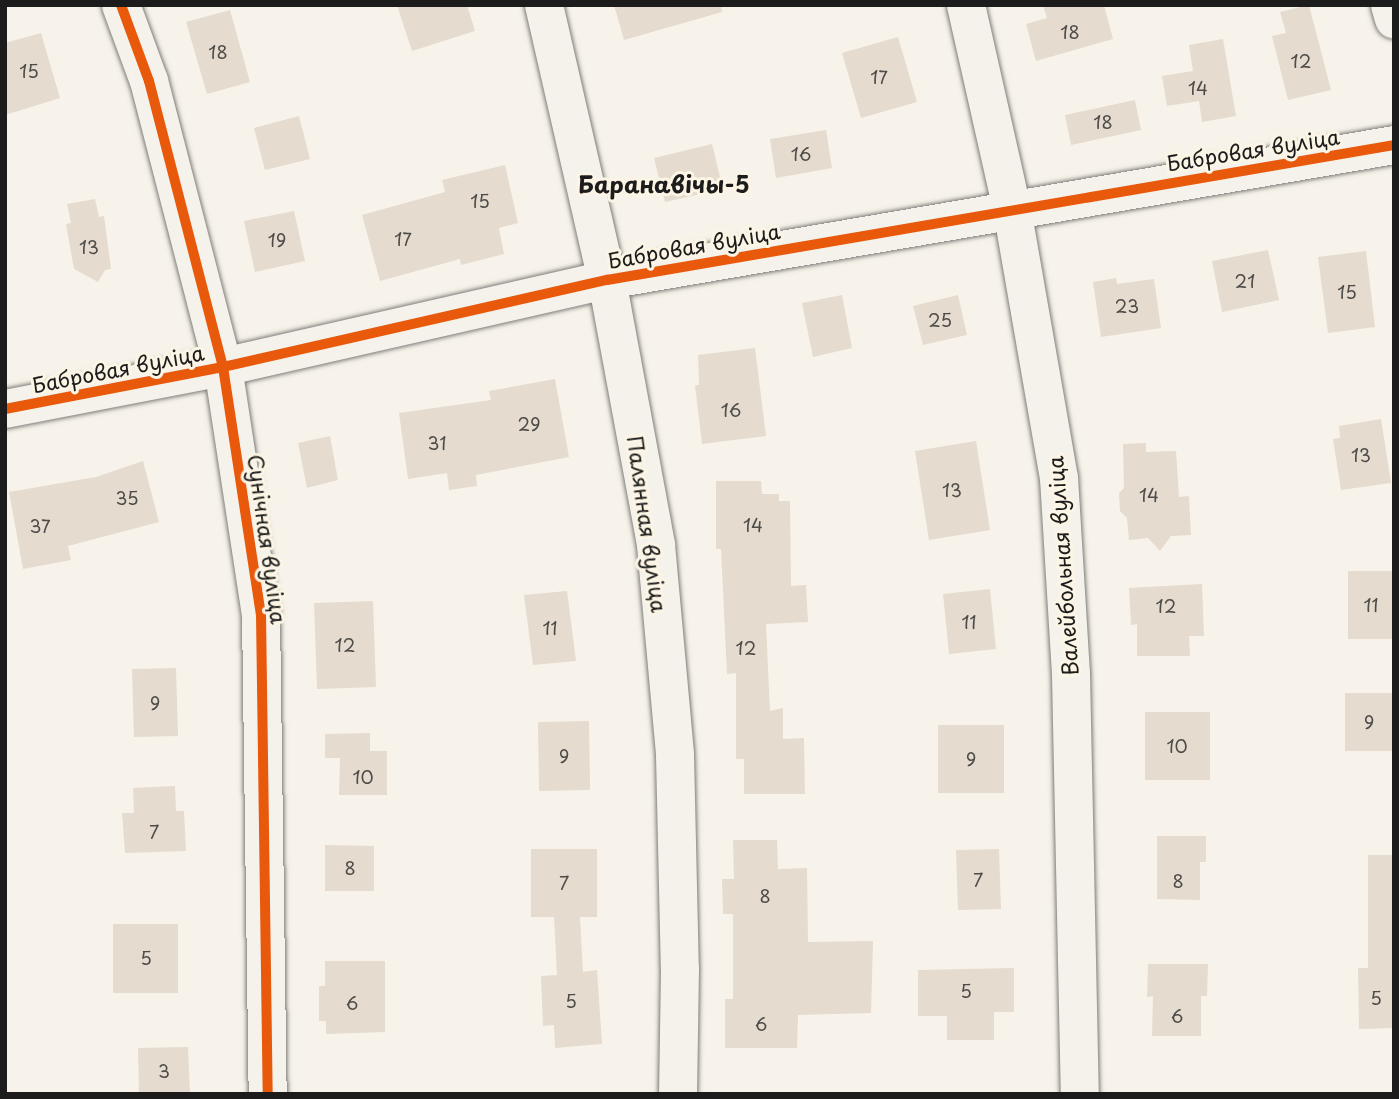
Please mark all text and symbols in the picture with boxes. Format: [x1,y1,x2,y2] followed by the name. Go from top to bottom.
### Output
[1060,21,1080,43] house number: 18
[208,41,228,63] house number: 18
[1291,50,1311,72] house number: 12
[19,60,39,82] house number: 15
[870,66,888,88] house number: 17
[1188,77,1208,99] house number: 14
[1093,111,1113,133] house number: 18
[1165,123,1341,175] street label: Бабровая вуліца
[791,143,811,165] house number: 16
[578,170,750,198] district label: Баранавічы-5
[470,190,490,212] house number: 15
[606,217,782,273] street label: Бабровая вуліца
[394,228,412,250] house number: 17
[268,229,286,251] house number: 19
[79,236,99,258] house number: 13
[1235,270,1255,292] house number: 21
[1337,281,1357,303] house number: 15
[1115,295,1139,317] house number: 23
[928,309,952,331] house number: 25
[30,339,206,397] street label: Бабровая вуліца
[721,399,741,421] house number: 16
[518,413,540,435] house number: 29
[428,432,446,454] house number: 31
[623,434,673,614] street label: Палянная вуліца
[1351,444,1371,466] house number: 13
[244,452,292,626] street label: Сунічная вуліца
[1042,455,1082,677] street label: Валейбольная вуліца
[942,479,962,501] house number: 13
[1139,484,1159,506] house number: 14
[115,487,139,509] house number: 35
[743,514,763,536] house number: 14
[29,515,51,537] house number: 37
[1363,594,1379,616] house number: 11
[1156,595,1176,617] house number: 12
[961,611,977,633] house number: 11
[542,617,558,639] house number: 11
[335,634,355,656] house number: 12
[736,637,756,659] house number: 12
[150,692,160,714] house number: 9
[1364,711,1374,733] house number: 9
[1166,735,1188,757] house number: 10
[559,745,569,767] house number: 9
[966,748,976,770] house number: 9
[352,766,374,788] house number: 10
[149,821,159,843] house number: 7
[344,857,356,879] house number: 8
[973,869,983,891] house number: 7
[1172,870,1184,892] house number: 8
[559,872,569,894] house number: 7
[759,885,771,907] house number: 8
[140,947,152,969] house number: 5
[960,980,972,1002] house number: 5
[1370,987,1382,1009] house number: 5
[565,990,577,1012] house number: 5
[346,992,358,1014] house number: 6
[1171,1005,1183,1027] house number: 6
[755,1013,767,1035] house number: 6
[158,1060,170,1082] house number: 3

